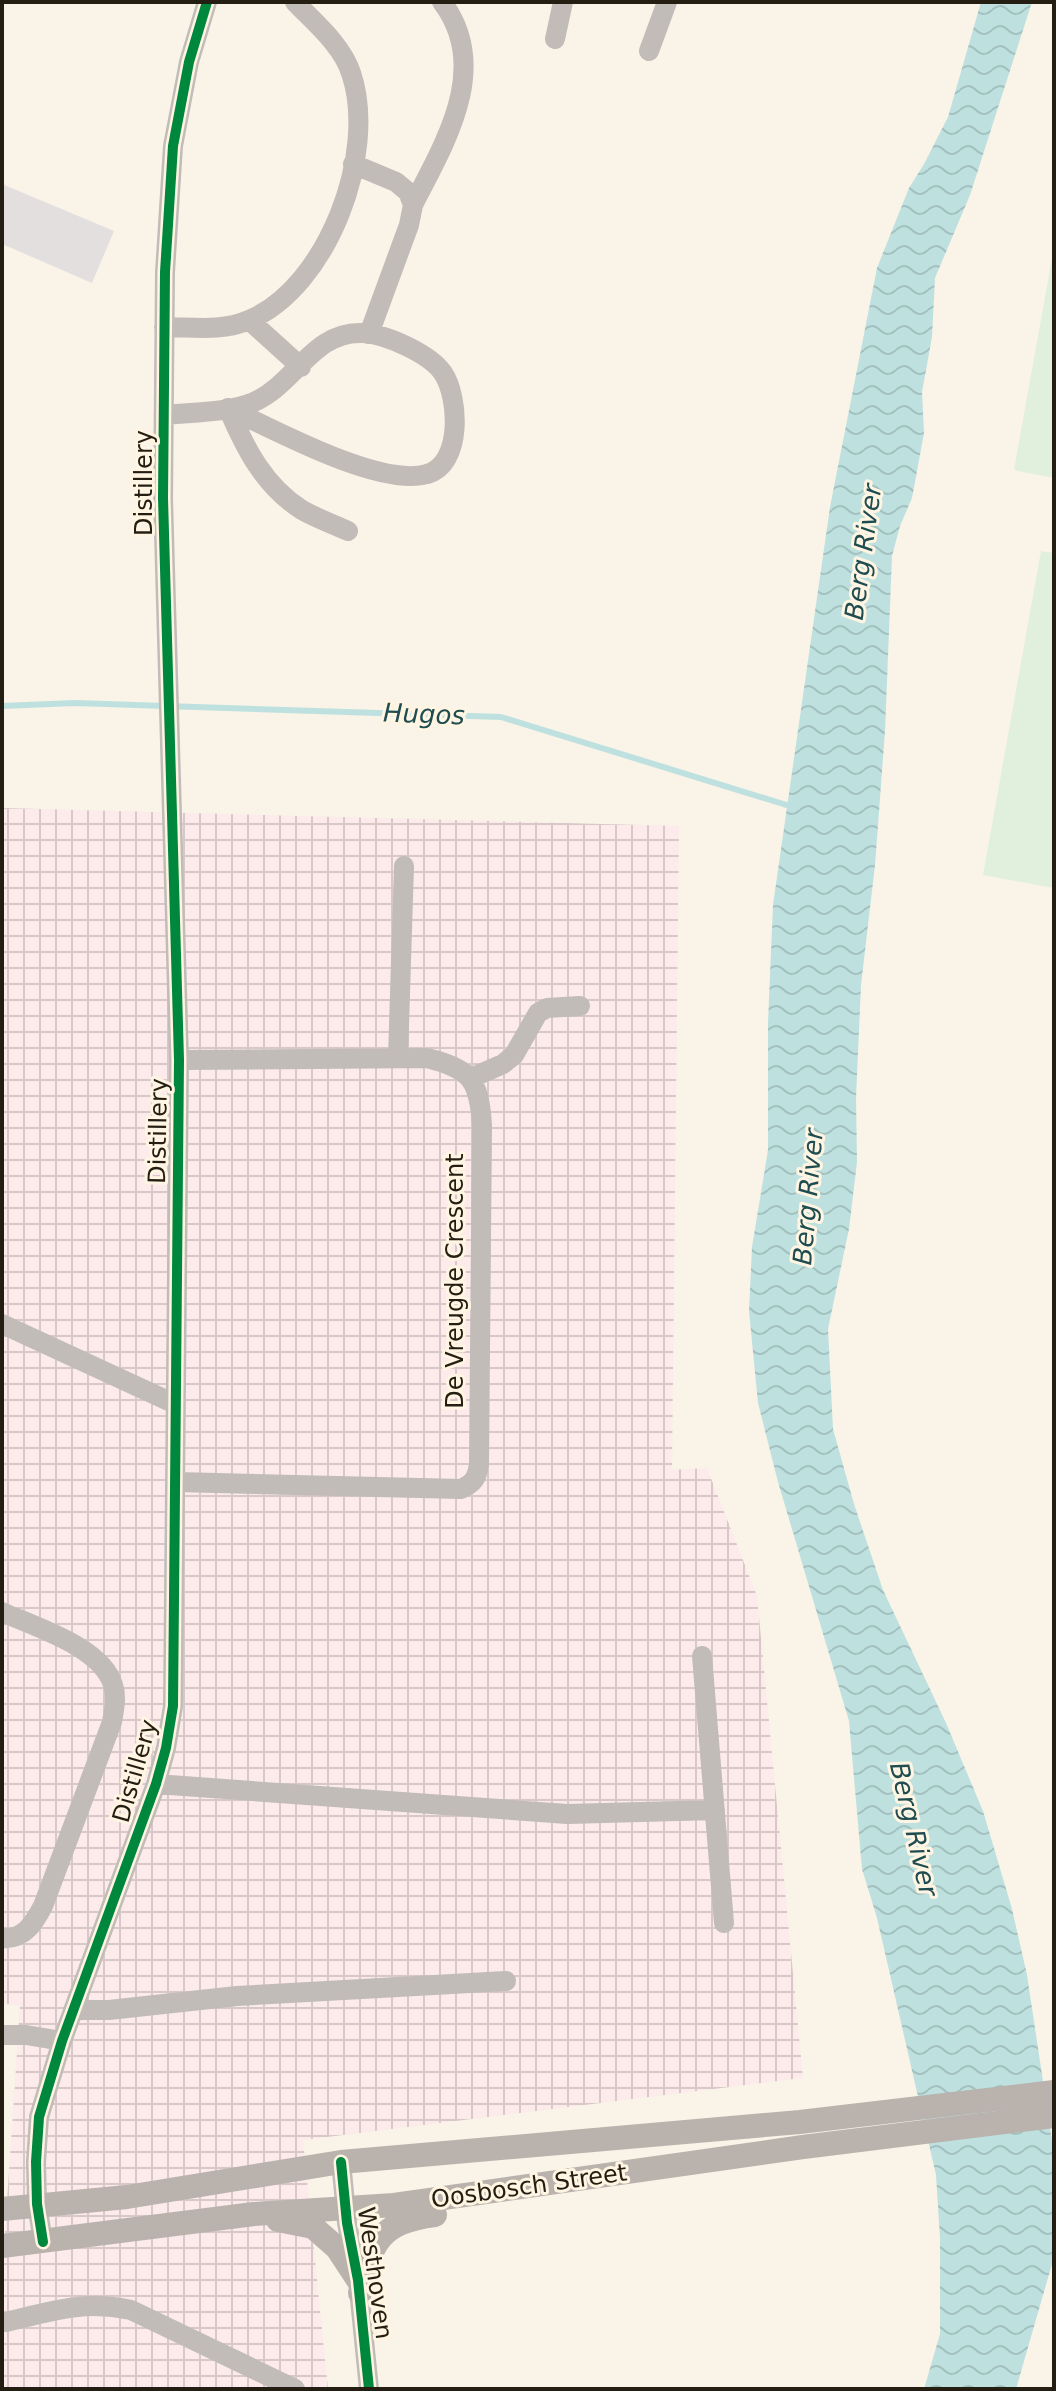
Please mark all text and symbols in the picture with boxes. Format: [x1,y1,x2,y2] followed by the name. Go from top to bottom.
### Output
[130,430,158,536] street label: Distillery
[839,480,888,622] water label: Berg River
[383,698,465,730] water label: Hugos
[143,1078,173,1184] street label: Distillery
[787,1125,829,1266] water label: Berg River
[441,1153,469,1409] street label: De Vreugde Crescent
[107,1716,163,1826] street label: Distillery
[884,1759,945,1901] water label: Berg River
[429,2158,629,2214] street label: Oosbosch Street
[352,2205,398,2341] street label: Westhoven

